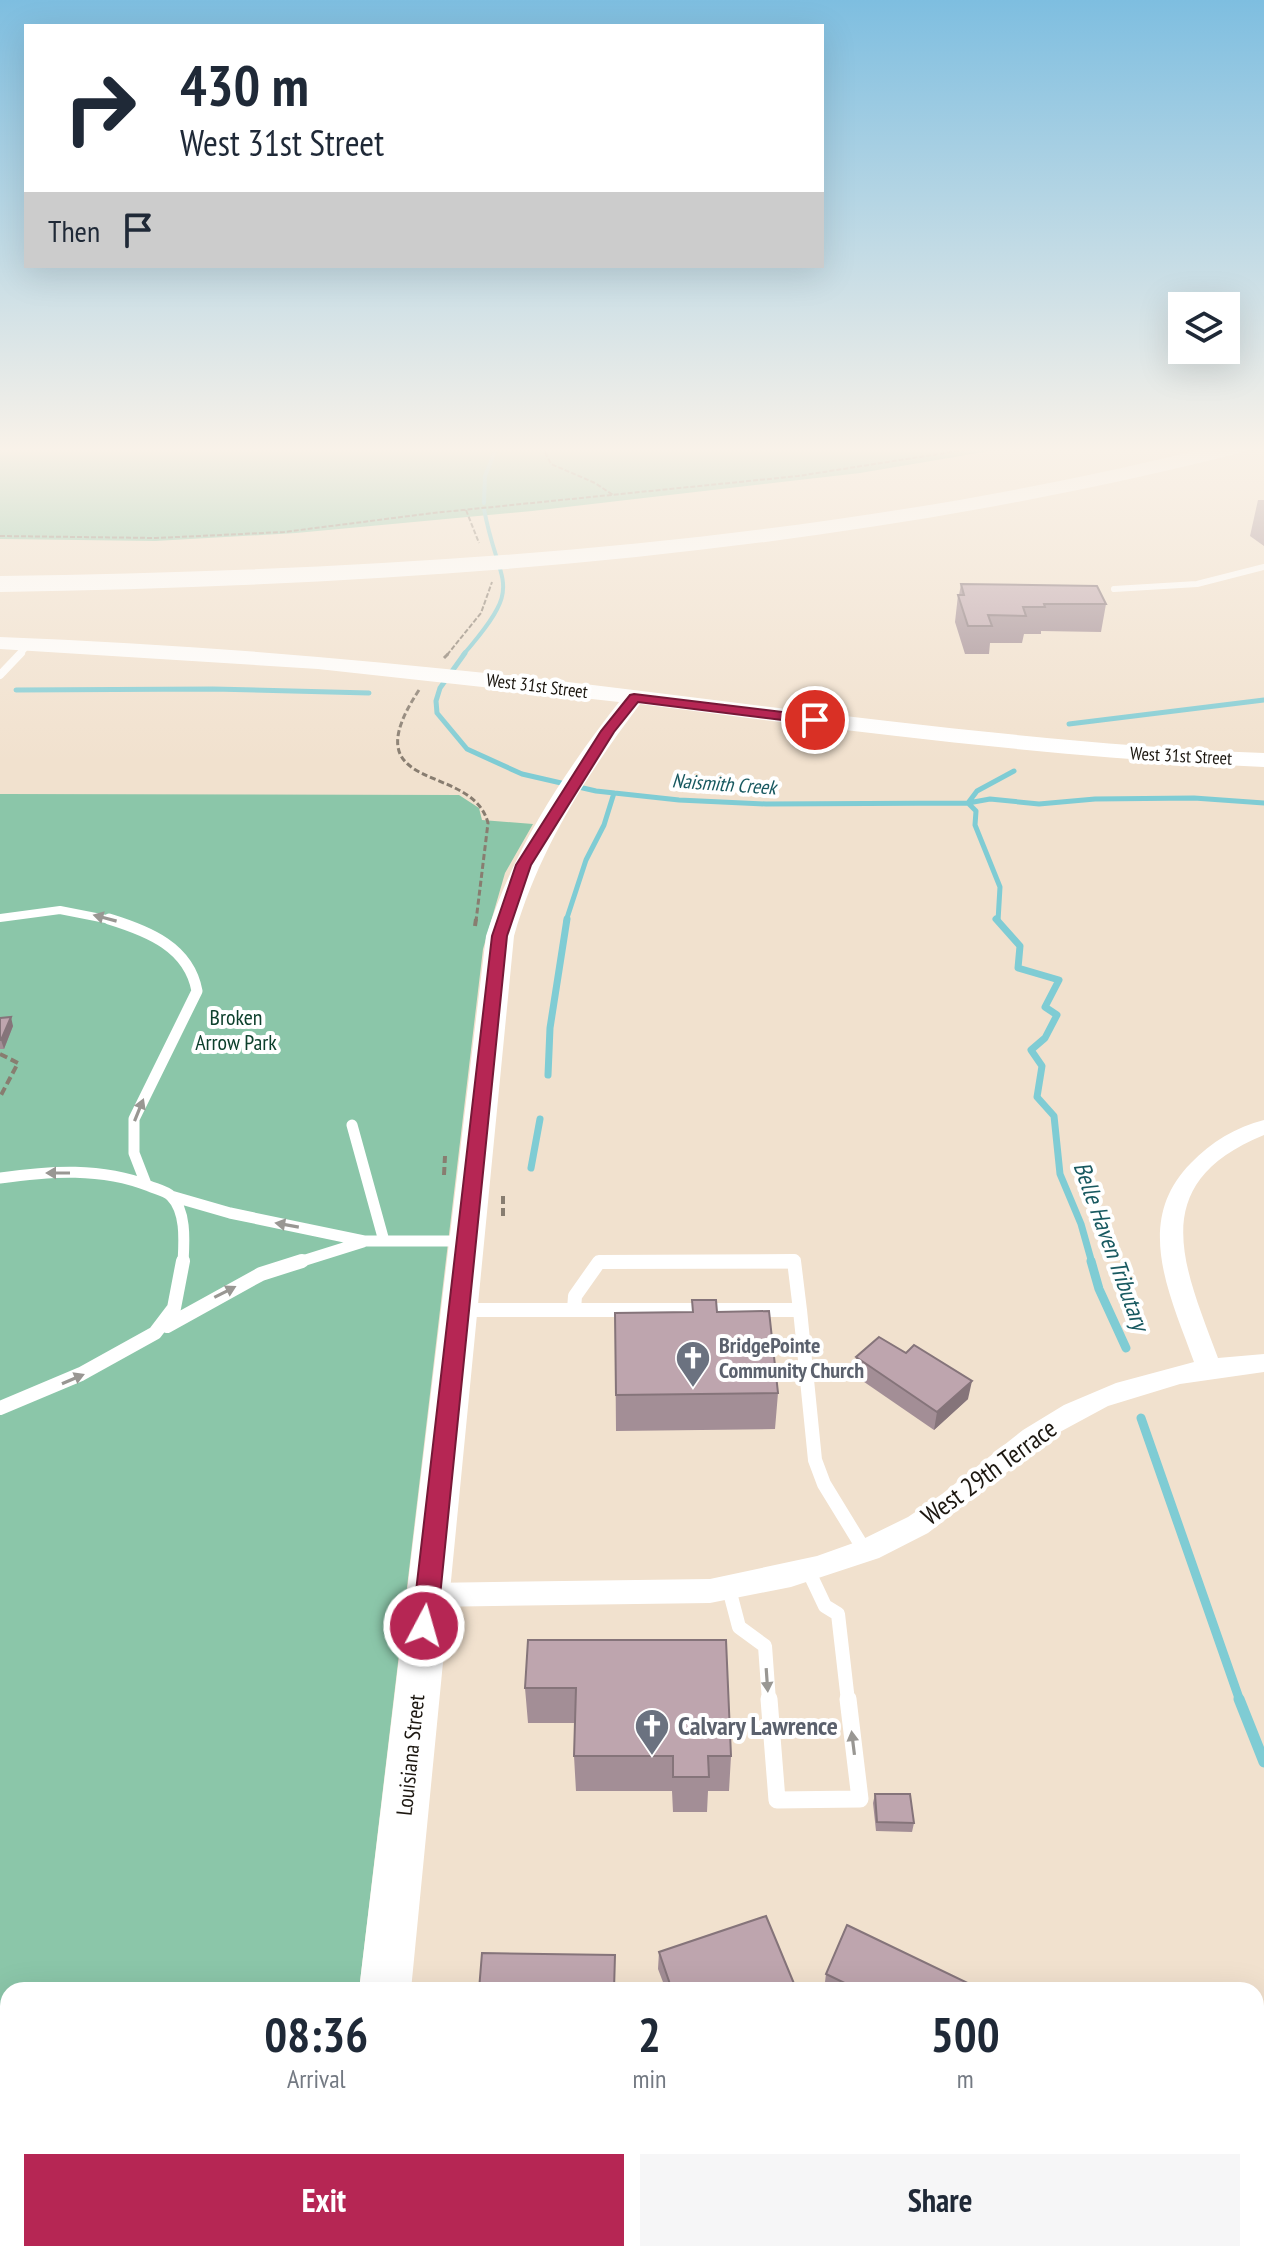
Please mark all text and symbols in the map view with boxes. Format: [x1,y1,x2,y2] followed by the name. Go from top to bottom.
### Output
[180,49,309,121] text: 430 m
[48,56,152,160] icon: right
[180,119,384,166] text: West 31st Street
[116,208,160,252] icon: arrive
[48,211,100,250] text: Then
[1168,292,1240,364] map controls
[1168,292,1240,364] button: layers
[485,668,589,703] street label: West 31st Street
[781,686,849,754] pin
[793,698,837,742] icon: arrive
[1129,741,1233,770] street label: West 31st Street
[671,767,779,801] water label: Naismith Creek
[93,912,118,924] one-way arrow
[195,1003,277,1056] park label: Broken Arrow Park
[133,1098,146,1122] one-way arrow
[1067,1157,1157,1337] water label: Belle Haven Tributary
[45,1167,70,1179] one-way arrow
[275,1219,300,1231] one-way arrow
[214,1285,237,1298] one-way arrow
[719,1331,864,1384] place label: BridgePointe Community Church
[674,1339,712,1389] church icon: BridgePointe Community Church
[61,1373,84,1386] one-way arrow
[915,1411,1063,1532] street label: West 29th Terrace
[382,1584,466,1668] position arrow
[761,1668,774,1693] one-way arrow
[390,1693,430,1817] street label: Louisiana Street
[633,1707,671,1757] church icon: Calvary Lawrence
[678,1709,838,1742] place label: Calvary Lawrence
[846,1730,859,1755] one-way arrow
[264,2003,368,2065] text: 08:36
[638,2003,661,2065] text: 2
[931,2003,1000,2065] text: 500
[287,2062,346,2095] text: Arrival
[632,2062,666,2095] text: min
[957,2062,974,2095] text: m
[24,2154,624,2246] button: Exit
[640,2154,1240,2246] button: Share

